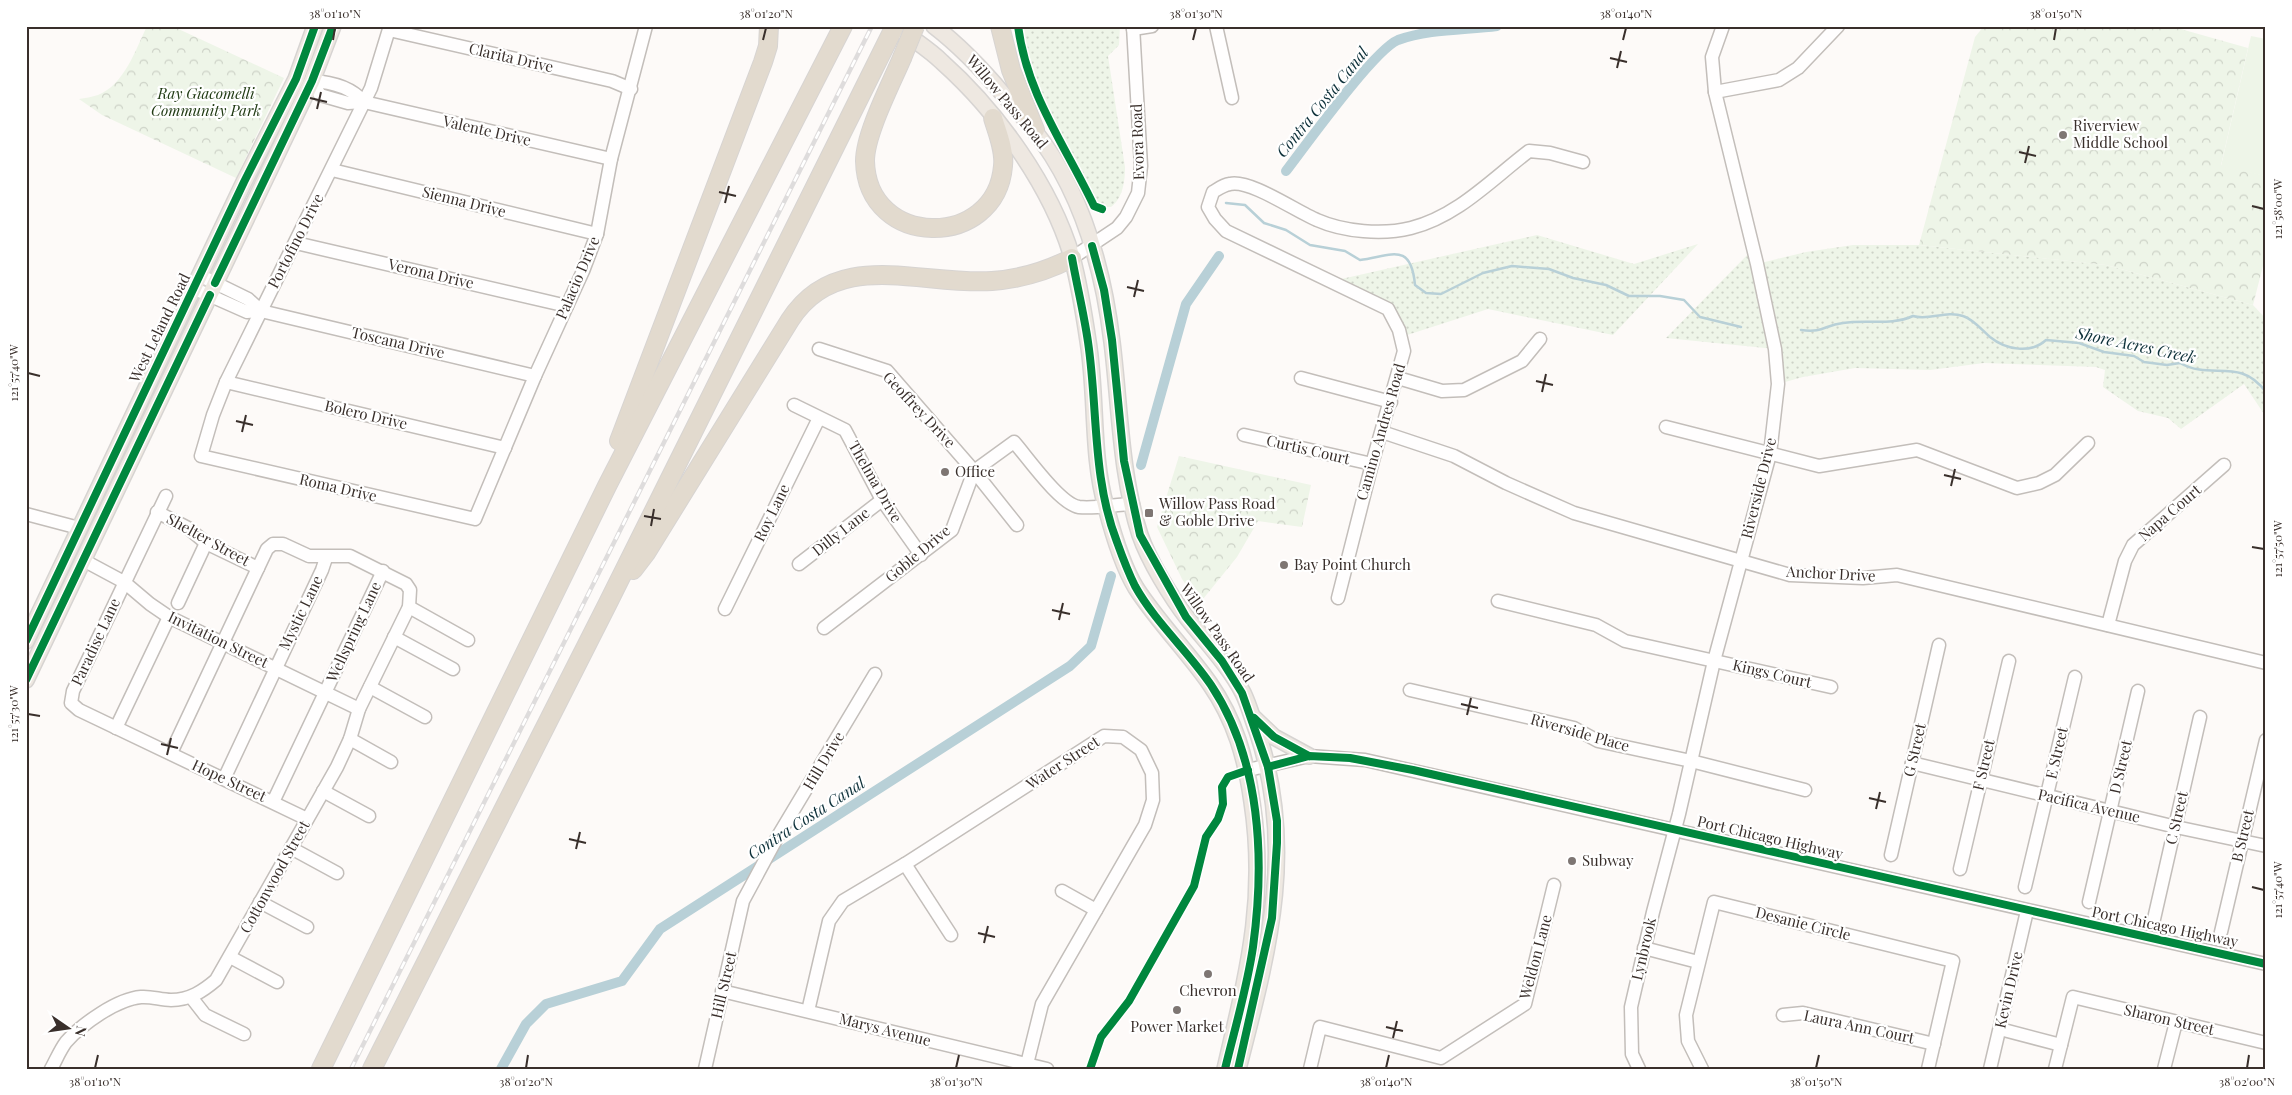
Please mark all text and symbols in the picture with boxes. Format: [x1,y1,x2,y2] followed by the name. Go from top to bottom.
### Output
[309,5,362,21] text: 38°01'10"N
[739,5,793,21] text: 38°01'20"N
[1169,5,1223,21] text: 38°01'30"N
[1599,5,1653,21] text: 38°01'40"N
[2029,5,2083,21] text: 38°01'50"N
[467,38,555,76] street label: Clarita Drive
[1271,42,1373,161] water label: Contra Costa Canal
[962,50,1053,153] street label: Willow Pass Road
[151,83,261,120] park label: Ray Giacomelli Community Park
[1126,103,1148,181] street label: Evora Road
[440,110,533,150] street label: Valente Drive
[2073,115,2168,152] place label: Riverview Middle School
[2057,129,2069,141] marker: Riverview Middle School
[2269,179,2285,239] text: 121°58'00"W
[420,181,508,221] street label: Sienna Drive
[263,190,328,291] street label: Portofino Drive
[551,233,604,322] street label: Palacio Drive
[385,253,476,293] street label: Verona Drive
[124,269,194,386] street label: West Leland Road
[2073,321,2198,367] water label: Shore Acres Creek
[350,322,447,362] street label: Toscana Drive
[5,344,21,402] text: 121°57'40"W
[1351,361,1409,503] street label: Camino Andres Road
[879,367,960,452] street label: Geoffrey Drive
[323,395,409,433] street label: Bolero Drive
[1265,430,1353,468] street label: Curtis Court
[1736,435,1780,540] street label: Riverside Drive
[844,437,907,526] street label: Thelma Drive
[955,461,995,481] place label: Office
[939,466,951,478] marker: Office
[297,468,379,506] street label: Roma Drive
[2134,479,2205,545] street label: Napa Court
[749,481,794,545] street label: Roy Lane
[1158,493,1276,530] place label: Willow Pass Road & Goble Drive
[808,503,873,560] street label: Dilly Lane
[1143,507,1155,519] marker: Willow Pass Road & Goble Drive
[163,508,254,571] street label: Shelter Street
[881,520,954,586] street label: Goble Drive
[2269,520,2285,578] text: 121°57'50"W
[1294,554,1411,574] place label: Bay Point Church
[1278,559,1290,571] marker: Bay Point Church
[1785,561,1876,585] street label: Anchor Drive
[273,572,327,653] street label: Mystic Lane
[321,578,385,686] street label: Wellspring Lane
[1176,578,1260,686] street label: Willow Pass Road
[66,595,124,689] street label: Paradise Lane
[165,606,273,672] street label: Invitation Street
[1731,654,1814,692] street label: Kings Court
[5,685,21,743] text: 121°57'30"W
[1528,708,1632,756] street label: Riverside Place
[1898,720,1930,779] street label: G Street
[2040,724,2072,781] street label: E Street
[798,728,848,793] street label: Hill Drive
[1021,731,1104,794] street label: Water Street
[1967,736,1999,792] street label: F Street
[2104,737,2136,796] street label: D Street
[189,754,270,806] street label: Hope Street
[743,772,869,863] water label: Contra Costa Canal
[2036,784,2142,827] street label: Pacifica Avenue
[2160,788,2192,847] street label: C Street
[2226,807,2258,864] street label: B Street
[1695,811,1846,864] street label: Port Chicago Highway
[235,816,314,937] street label: Cottonwood Street
[1582,850,1634,870] place label: Subway
[1566,855,1578,867] marker: Subway
[2269,861,2285,919] text: 121°57'40"W
[2090,901,2241,951] street label: Port Chicago Highway
[1754,902,1853,945] street label: Desanie Circle
[1514,912,1556,1002] street label: Weldon Lane
[1626,915,1660,982] street label: Lynbrook
[706,949,741,1020] street label: Hill Street
[1989,949,2027,1030] street label: Kevin Drive
[1202,968,1214,980] marker: Chevron
[1179,980,1237,1000] place label: Chevron
[2122,999,2217,1039] street label: Sharon Street
[42,1002,92,1052] north arrow
[1171,1004,1183,1016] marker: Power Market
[1802,1005,1917,1048] street label: Laura Ann Court
[837,1008,933,1050] street label: Marys Avenue
[1130,1016,1224,1036] place label: Power Market
[71,1024,92,1038] text: N
[69,1073,122,1089] text: 38°01'10"N
[499,1073,553,1089] text: 38°01'20"N
[929,1073,983,1089] text: 38°01'30"N
[1359,1073,1413,1089] text: 38°01'40"N
[1789,1073,1843,1089] text: 38°01'50"N
[2219,1073,2276,1089] text: 38°02'00"N

